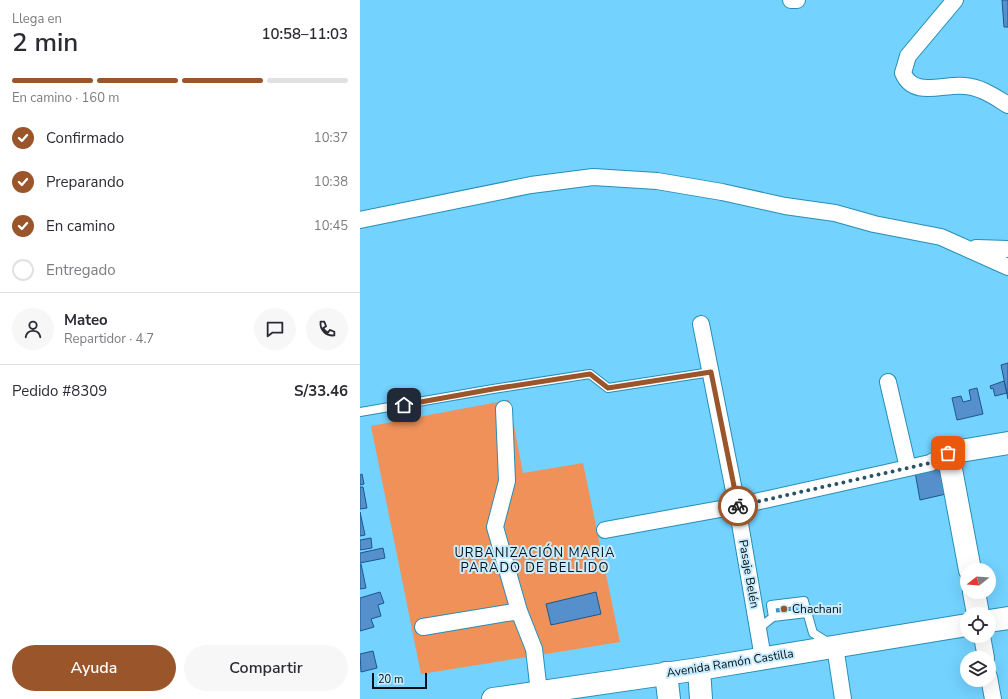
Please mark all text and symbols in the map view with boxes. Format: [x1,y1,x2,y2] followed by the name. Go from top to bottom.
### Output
[12,10,62,28] text: Llega en
[261,24,348,44] text: 10:58–11:03
[12,25,78,60] text: 2 min
[12,89,119,107] text: En camino · 160 m
[12,127,34,149] icon: check
[46,128,124,148] text: Confirmado
[314,129,348,147] text: 10:37
[12,171,34,193] icon: check
[46,172,124,192] text: Preparando
[314,173,348,191] text: 10:38
[12,215,34,237] icon: check
[46,216,115,236] text: En camino
[314,217,348,235] text: 10:45
[46,260,116,280] text: Entregado
[12,308,54,350] button: person
[254,308,296,350] button: chat
[306,308,348,350] button: phone
[64,310,108,330] text: Mateo
[64,330,154,348] text: Repartidor · 4.7
[12,381,107,401] text: Pedido #8309
[294,381,348,401] text: S/33.46
[387,388,421,422] pin
[393,394,415,416] icon: home
[931,436,965,470] pin
[937,442,959,464] icon: bag
[718,486,758,526] courier
[727,495,749,517] icon: bike
[735,538,763,610] street label: Pasaje Belén
[454,543,616,577] district label: URBANIZACIÓN MARIA PARADO DE BELLIDO
[960,563,996,599] north arrow
[960,563,996,687] map controls
[792,601,842,617] place label: Chachani
[779,604,789,614] marker: Chachani
[960,607,996,643] button: locate
[12,645,176,691] button: Ayuda
[184,645,348,691] button: Compartir
[665,645,795,681] street label: Avenida Ramón Castilla
[960,651,996,687] button: layers
[372,671,427,690] scale bar
[378,672,403,687] text: 20 m

